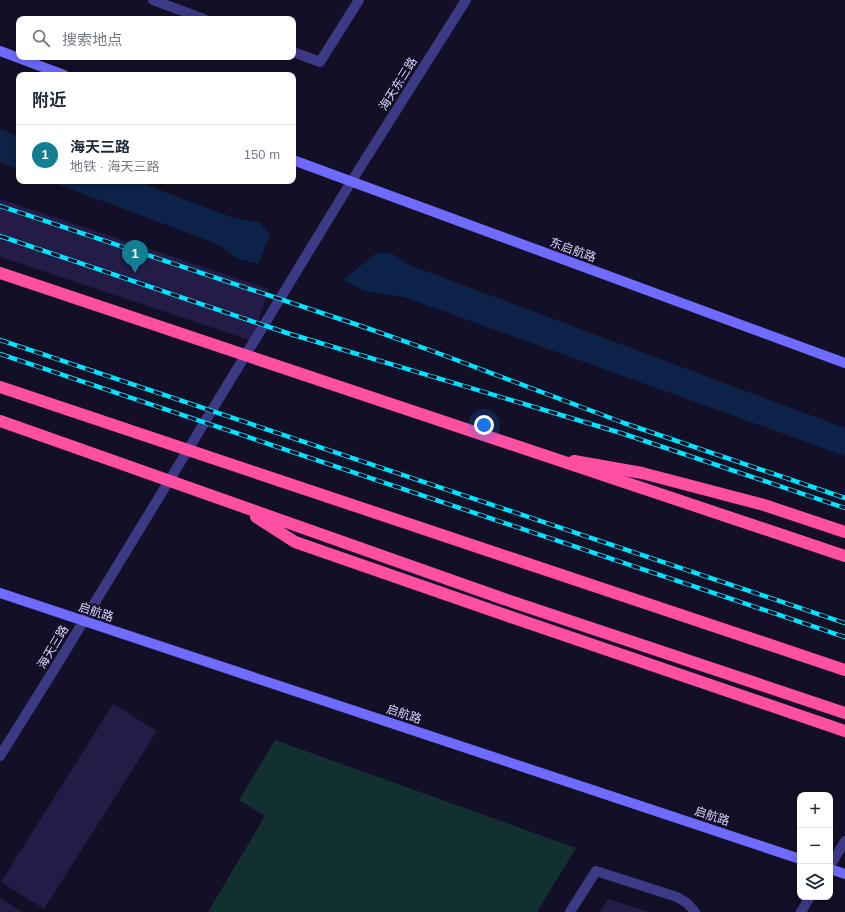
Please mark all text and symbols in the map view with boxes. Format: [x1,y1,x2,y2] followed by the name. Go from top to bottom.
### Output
[16,16,296,60] search box
[30,27,52,49] icon: search
[62,31,122,48] text: 搜索地点
[376,55,420,113] street label: 海天东三路
[32,91,66,110] text: 附近
[70,138,130,155] text: 海天三路
[41,147,49,162] text: 1
[244,147,280,162] text: 150 m
[70,159,160,174] text: 地铁 · 海天三路
[548,235,598,265] street label: 东启航路
[122,240,148,273] pin: 1
[474,415,494,435] your location
[77,600,115,624] street label: 启航路
[35,623,71,671] street label: 海天三路
[385,702,423,726] street label: 启航路
[797,792,833,900] map controls
[797,792,833,828] button: +
[693,804,731,828] street label: 启航路
[797,828,833,864] button: −
[797,864,833,900] button: layers

